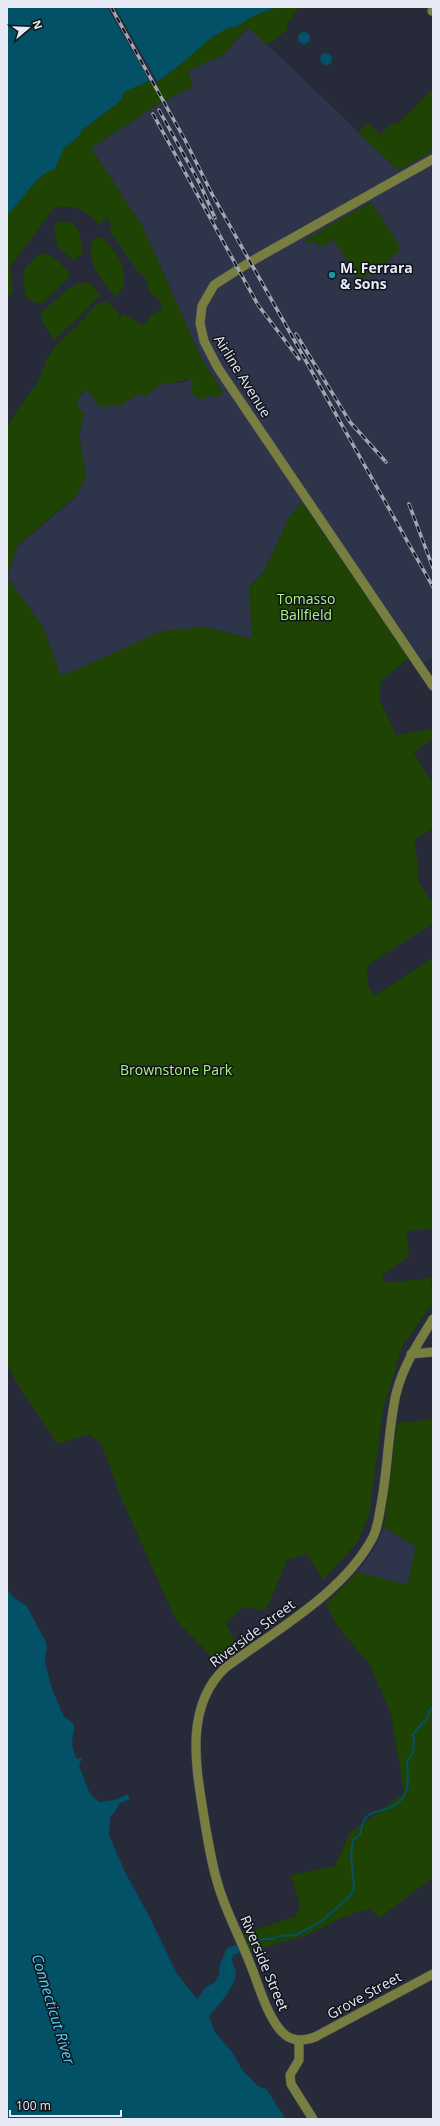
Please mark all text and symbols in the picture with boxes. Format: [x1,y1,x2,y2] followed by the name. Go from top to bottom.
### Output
[8,8,48,48] north arrow
[29,18,46,31] text: N
[340,258,413,293] place label: M. Ferrara & Sons
[327,270,337,280] marker: M. Ferrara & Sons
[210,331,276,421] street label: Airline Avenue
[277,589,335,624] park label: Tomasso Ballfield
[120,1060,233,1079] park label: Brownstone Park
[206,1595,299,1671] street label: Riverside Street
[236,1912,294,2014] street label: Riverside Street
[28,1951,81,2068] water label: Connecticut River
[324,1967,404,2023] street label: Grove Street
[10,2092,121,2118] scale bar
[16,2097,51,2114] text: 100 m

